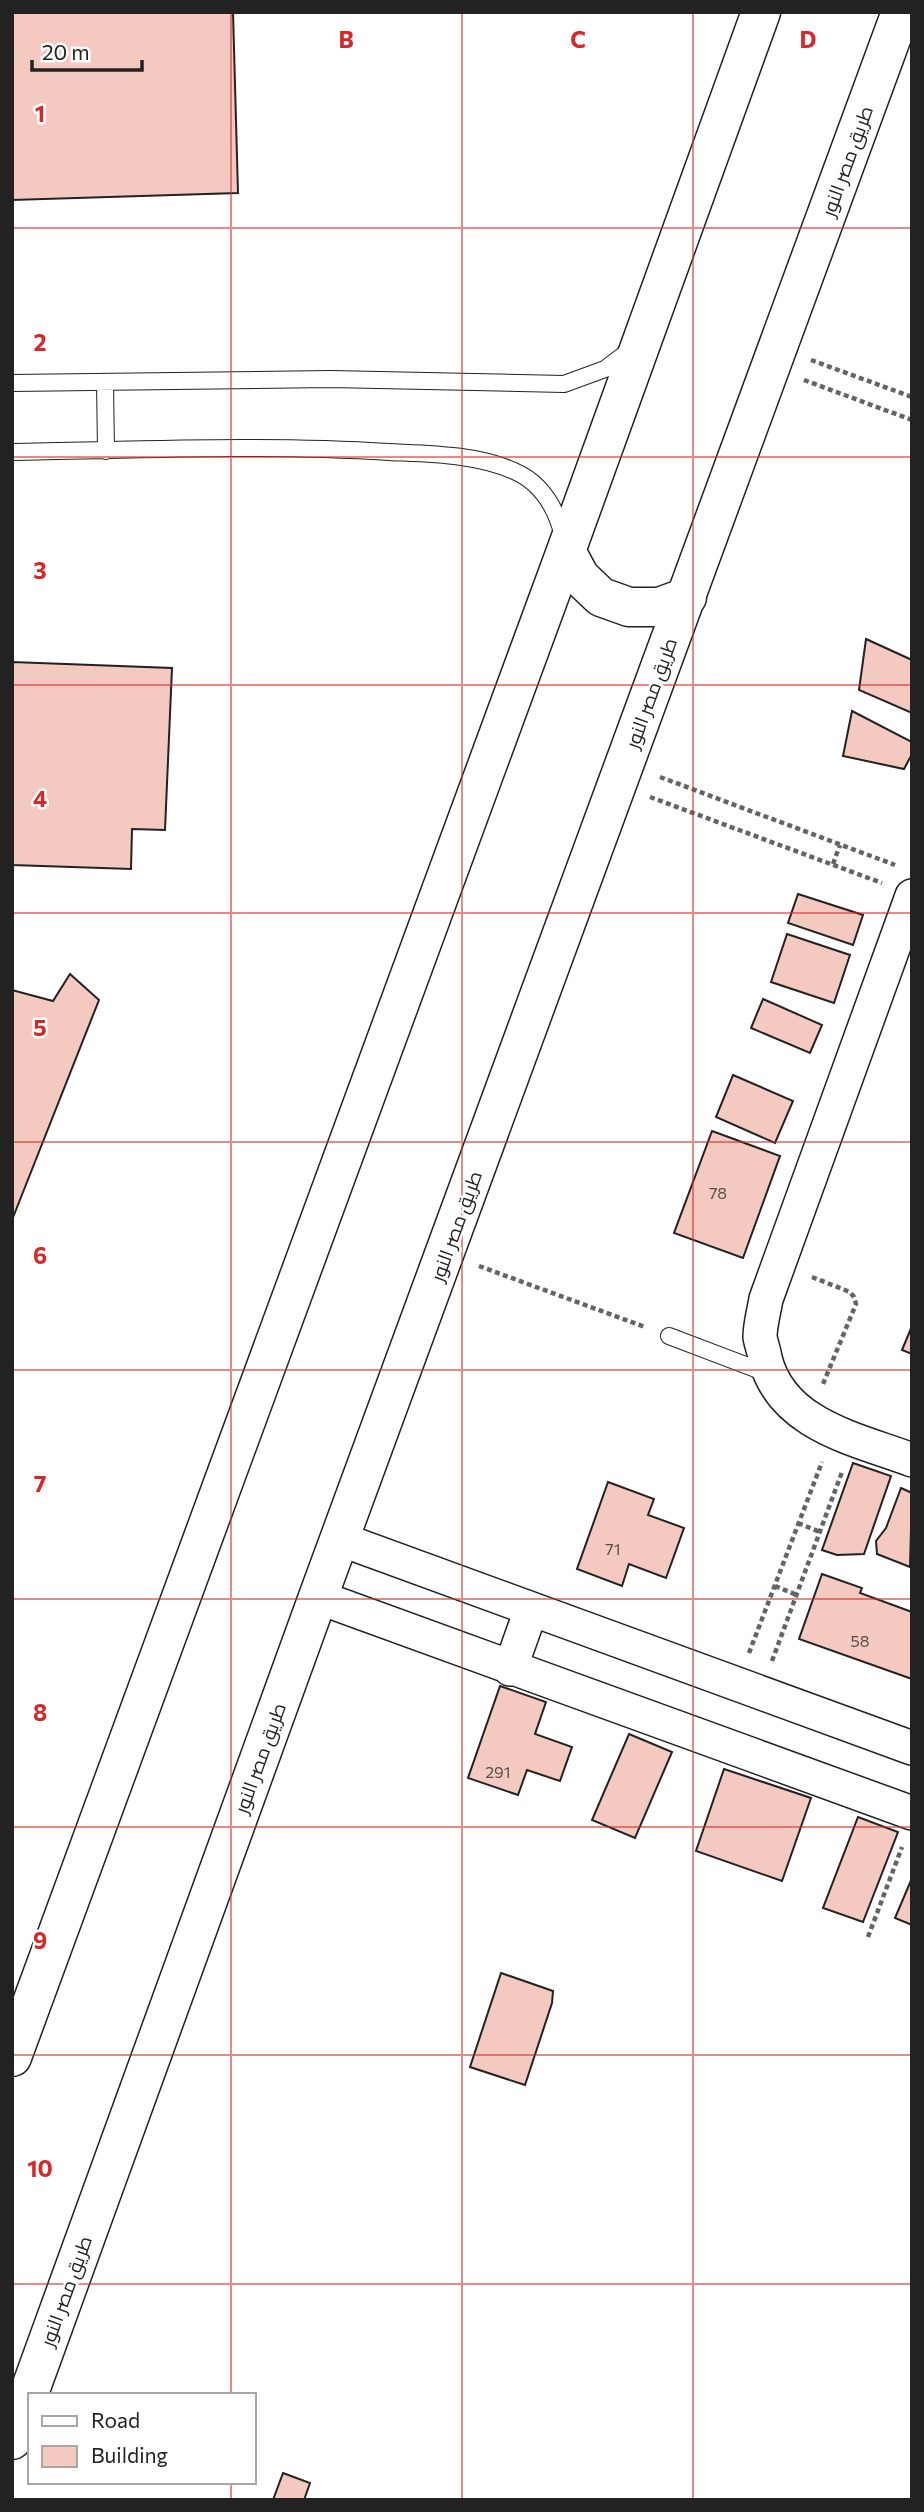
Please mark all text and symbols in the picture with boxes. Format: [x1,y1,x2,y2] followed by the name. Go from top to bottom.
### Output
[338,25,354,53] text: B
[570,25,586,53] text: C
[800,25,817,53] text: D
[32,28,142,72] scale bar
[42,39,90,64] text: 20 m
[35,99,45,127] text: 1
[816,102,879,221] street label: طريق مصر النور
[33,328,47,356] text: 2
[33,556,47,584] text: 3
[620,634,683,753] street label: طريق مصر النور
[33,784,47,812] text: 4
[33,1013,47,1041] text: 5
[425,1167,488,1286] street label: طريق مصر النور
[709,1183,727,1202] house number: 78
[33,1241,47,1269] text: 6
[34,1469,46,1497] text: 7
[605,1539,621,1558] house number: 71
[851,1631,869,1650] house number: 58
[33,1698,47,1726] text: 8
[229,1699,292,1818] street label: طريق مصر النور
[485,1762,511,1781] house number: 291
[33,1926,47,1954] text: 9
[27,2154,53,2182] text: 10
[35,2232,98,2351] street label: طريق مصر النور
[28,2393,256,2484] legend
[91,2407,140,2432] text: Road
[91,2442,168,2467] text: Building

